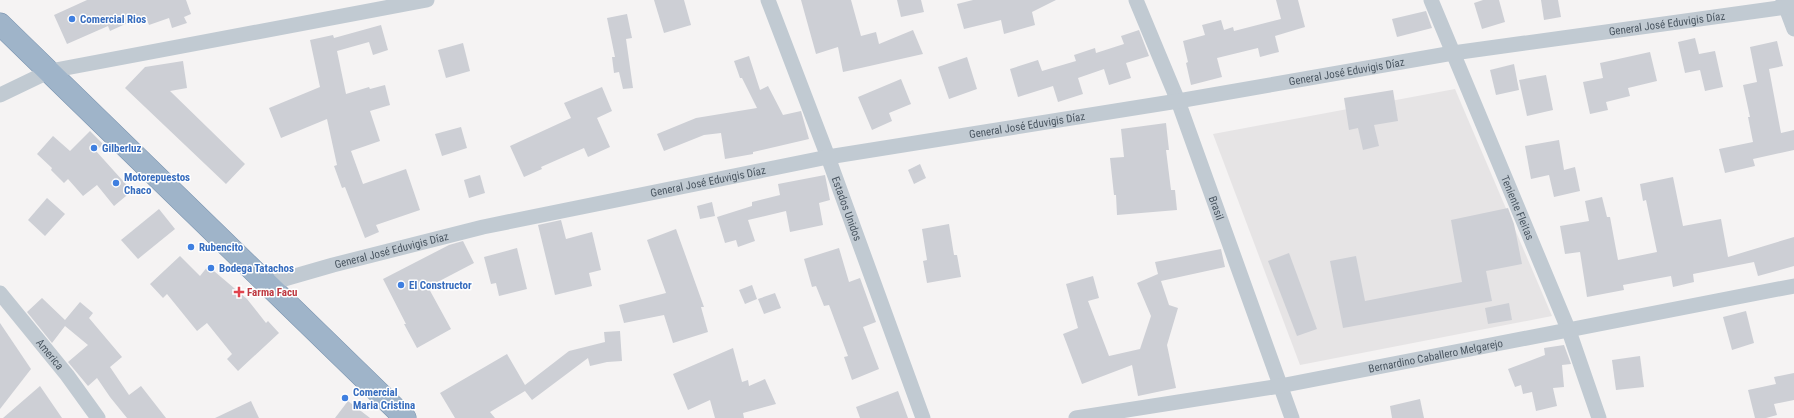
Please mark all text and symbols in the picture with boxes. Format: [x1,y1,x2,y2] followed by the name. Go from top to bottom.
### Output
[1608,10,1726,38] street label: General José Eduvigis Díaz
[80,13,146,26] place label: Comercial Rios
[67,14,77,24] marker: Comercial Rios
[1288,56,1406,89] street label: General José Eduvigis Díaz
[968,110,1086,141] street label: General José Eduvigis Díaz
[102,142,142,155] place label: Gilberluz
[89,143,99,153] marker: Gilberluz
[649,164,767,200] street label: General José Eduvigis Díaz
[124,171,190,197] place label: Motorepuestos Chaco
[1498,174,1536,242] street label: Teniente Fleitas
[829,175,864,243] street label: Estados Unidos
[111,178,121,188] marker: Motorepuestos Chaco
[1206,194,1226,222] street label: Brasil
[333,230,450,271] street label: General José Eduvigis Díaz
[199,241,244,254] place label: Rubencito
[186,242,196,252] marker: Rubencito
[219,262,294,275] place label: Bodega Tatachos
[206,263,216,273] marker: Bodega Tatachos
[409,279,472,292] place label: El Constructor
[396,280,406,290] marker: El Constructor
[247,286,297,299] place label: Farma Facu
[234,287,244,297] marker: Farma Facu
[33,336,66,373] street label: America
[1367,337,1504,376] street label: Bernardino Caballero Melgarejo
[353,386,415,412] place label: Comercial Maria Cristina
[340,393,350,403] marker: Comercial Maria Cristina

